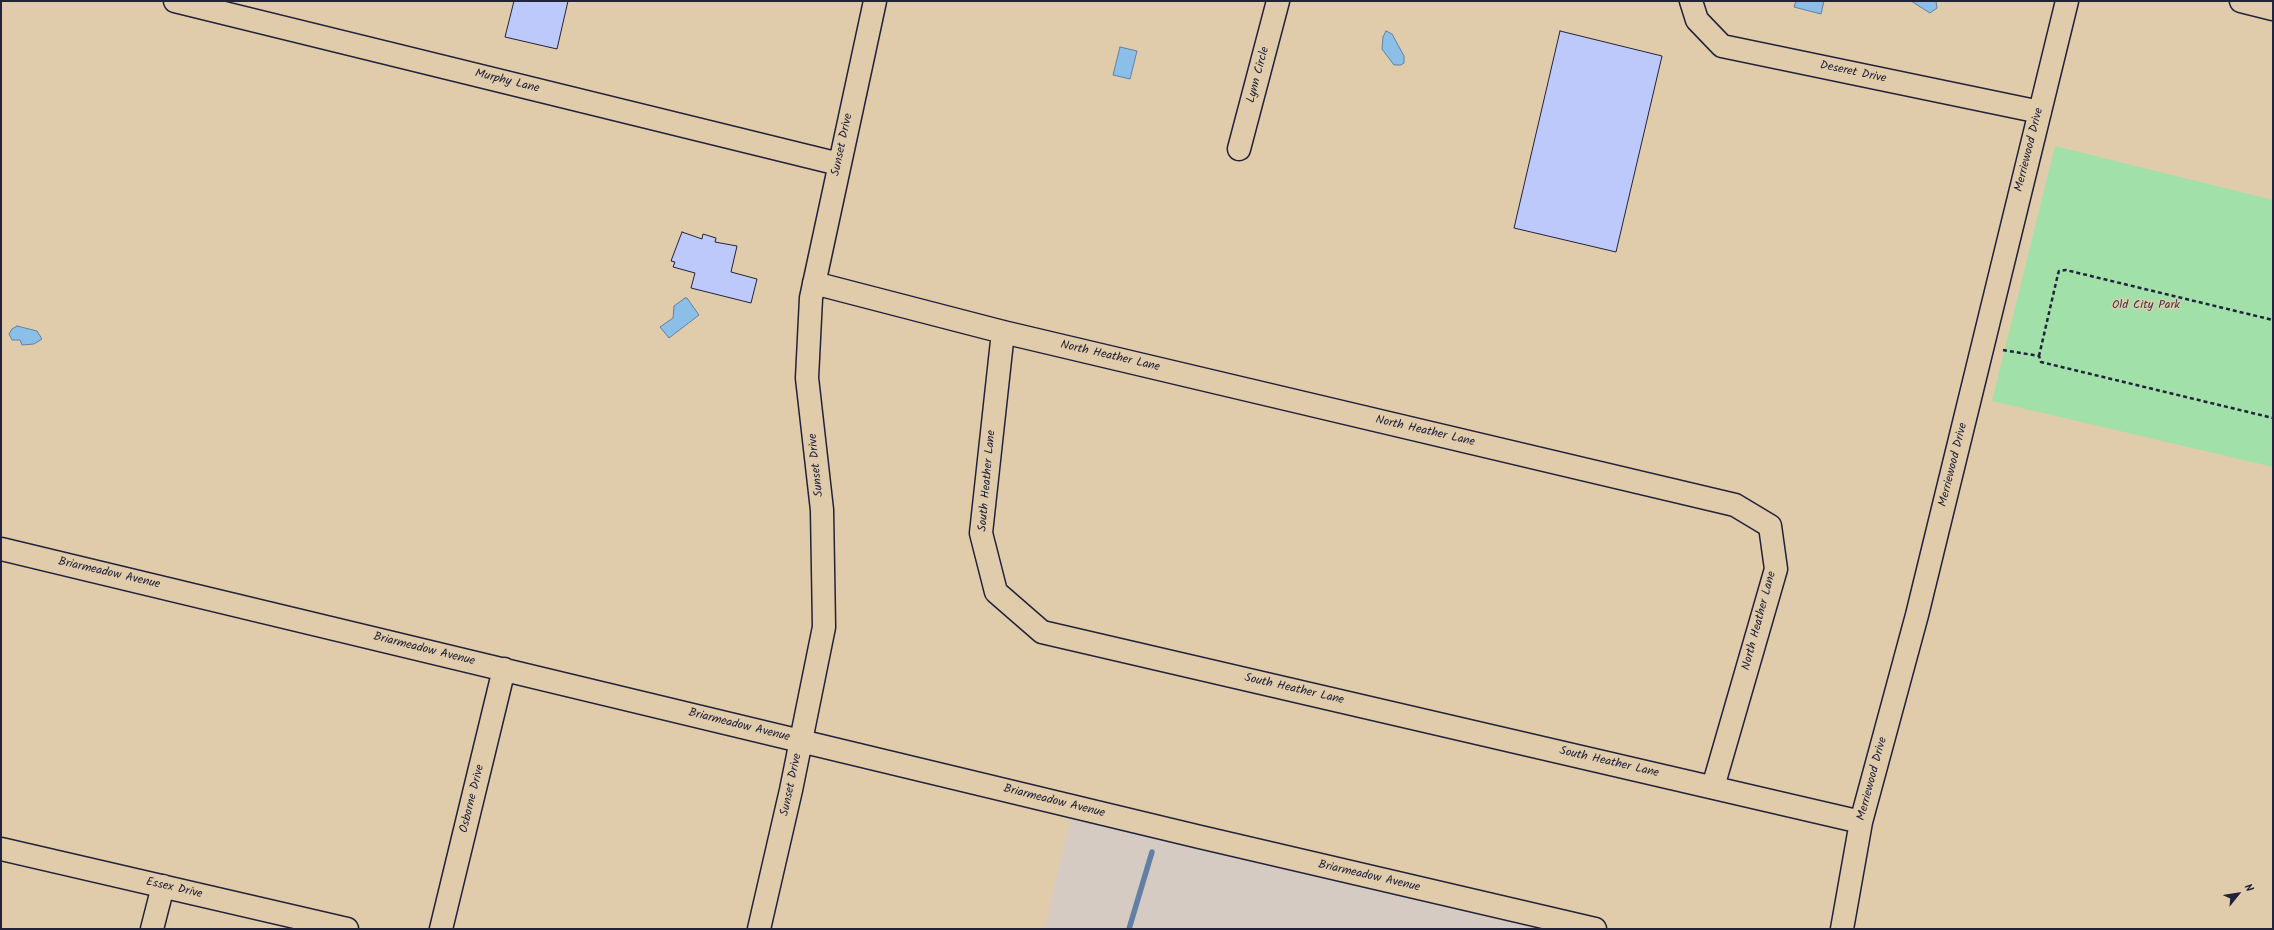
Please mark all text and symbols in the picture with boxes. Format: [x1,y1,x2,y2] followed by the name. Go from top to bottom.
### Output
[1245,45,1273,105] street label: Lynn Circle
[1818,59,1888,87] street label: Deseret Drive
[473,67,541,97] street label: Murphy Lane
[2013,107,2047,193] street label: Merriewood Drive
[829,112,857,178] street label: Sunset Drive
[2112,299,2180,313] park label: Old City Park
[1059,339,1161,375] street label: North Heather Lane
[1374,414,1476,450] street label: North Heather Lane
[1937,422,1971,508] street label: Merriewood Drive
[976,430,1000,532] street label: South Heather Lane
[807,433,827,497] street label: Sunset Drive
[57,555,161,593] street label: Briarmeadow Avenue
[1740,570,1780,672] street label: North Heather Lane
[372,630,476,670] street label: Briarmeadow Avenue
[1243,672,1345,708] street label: South Heather Lane
[687,706,791,746] street label: Briarmeadow Avenue
[1855,736,1891,822] street label: Merriewood Drive
[1558,745,1660,781] street label: South Heather Lane
[778,752,806,818] street label: Sunset Drive
[458,763,488,835] street label: Osborne Drive
[1002,782,1106,822] street label: Briarmeadow Avenue
[1317,858,1421,896] street label: Briarmeadow Avenue
[2218,874,2258,914] north arrow
[144,876,204,902] street label: Essex Drive
[2239,880,2258,896] text: N

